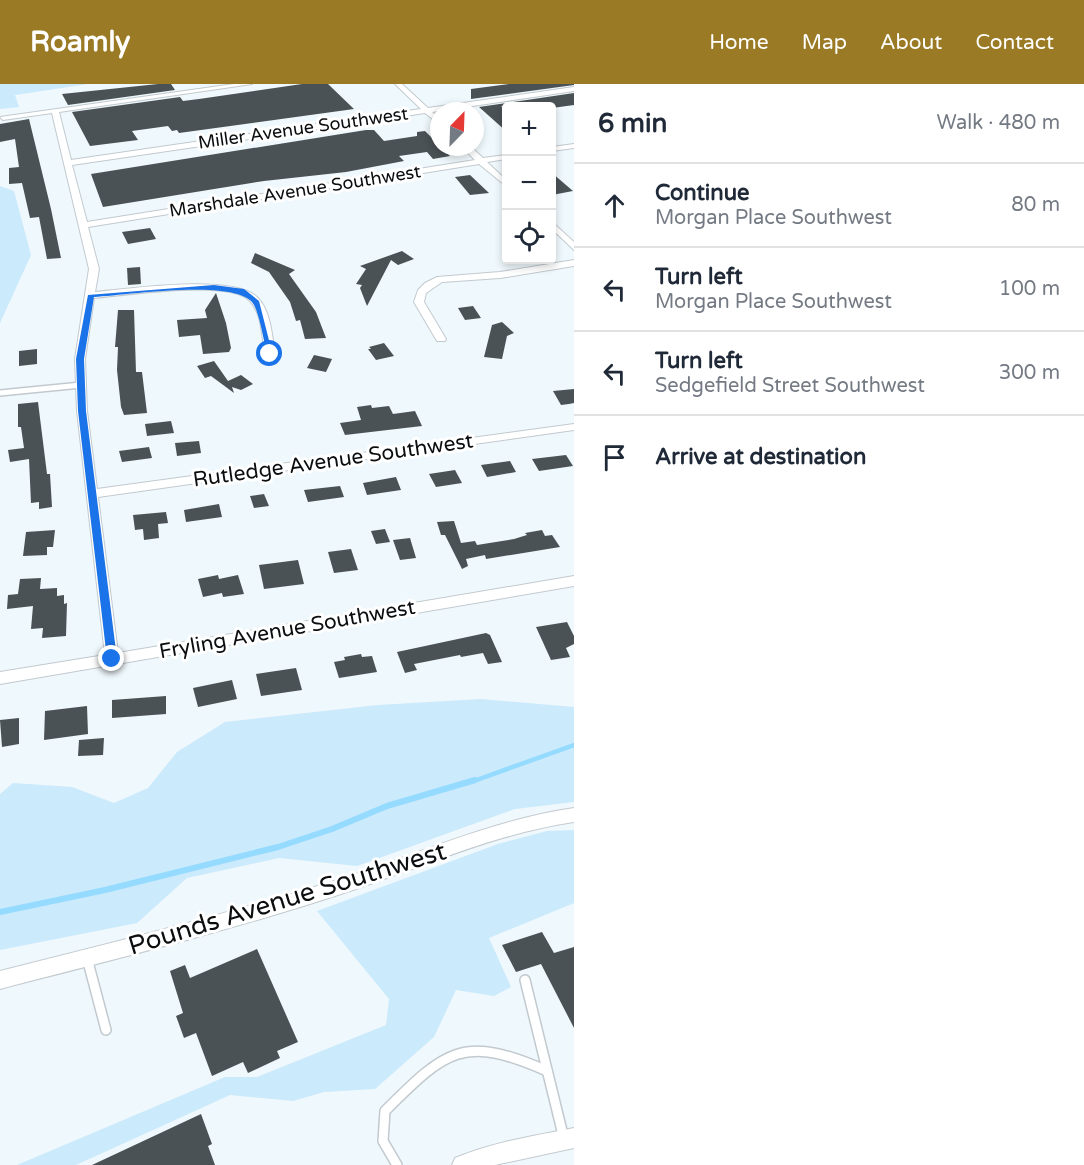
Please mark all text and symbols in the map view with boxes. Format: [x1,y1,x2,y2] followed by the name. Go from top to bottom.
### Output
[30,25,130,59] text: Roamly
[709,30,769,55] text: Home
[802,30,847,55] text: Map
[880,30,942,55] text: About
[975,30,1054,55] text: Contact
[197,102,410,154] street label: Miller Avenue Southwest
[430,102,484,156] north arrow
[502,102,556,264] map controls
[502,102,556,156] button: +
[598,108,667,139] text: 6 min
[937,111,1060,135] text: Walk · 480 m
[502,156,556,210] button: −
[168,160,422,222] street label: Marshdale Avenue Southwest
[655,180,750,206] text: Continue
[598,189,631,222] icon: ahead
[1011,193,1060,217] text: 80 m
[655,206,892,230] text: Morgan Place Southwest
[502,210,556,264] button: locate
[655,264,743,290] text: Turn left
[598,273,631,306] icon: left
[999,277,1060,301] text: 100 m
[655,290,892,314] text: Morgan Place Southwest
[256,340,282,366] route start
[655,348,743,374] text: Turn left
[598,357,631,390] icon: left
[999,361,1060,385] text: 300 m
[655,374,925,398] text: Sedgefield Street Southwest
[191,428,475,493] street label: Rutledge Avenue Southwest
[598,441,631,474] icon: arrive
[655,444,866,470] text: Arrive at destination
[157,595,417,664] street label: Fryling Avenue Southwest
[98,645,124,671] route end
[125,835,450,962] street label: Pounds Avenue Southwest

